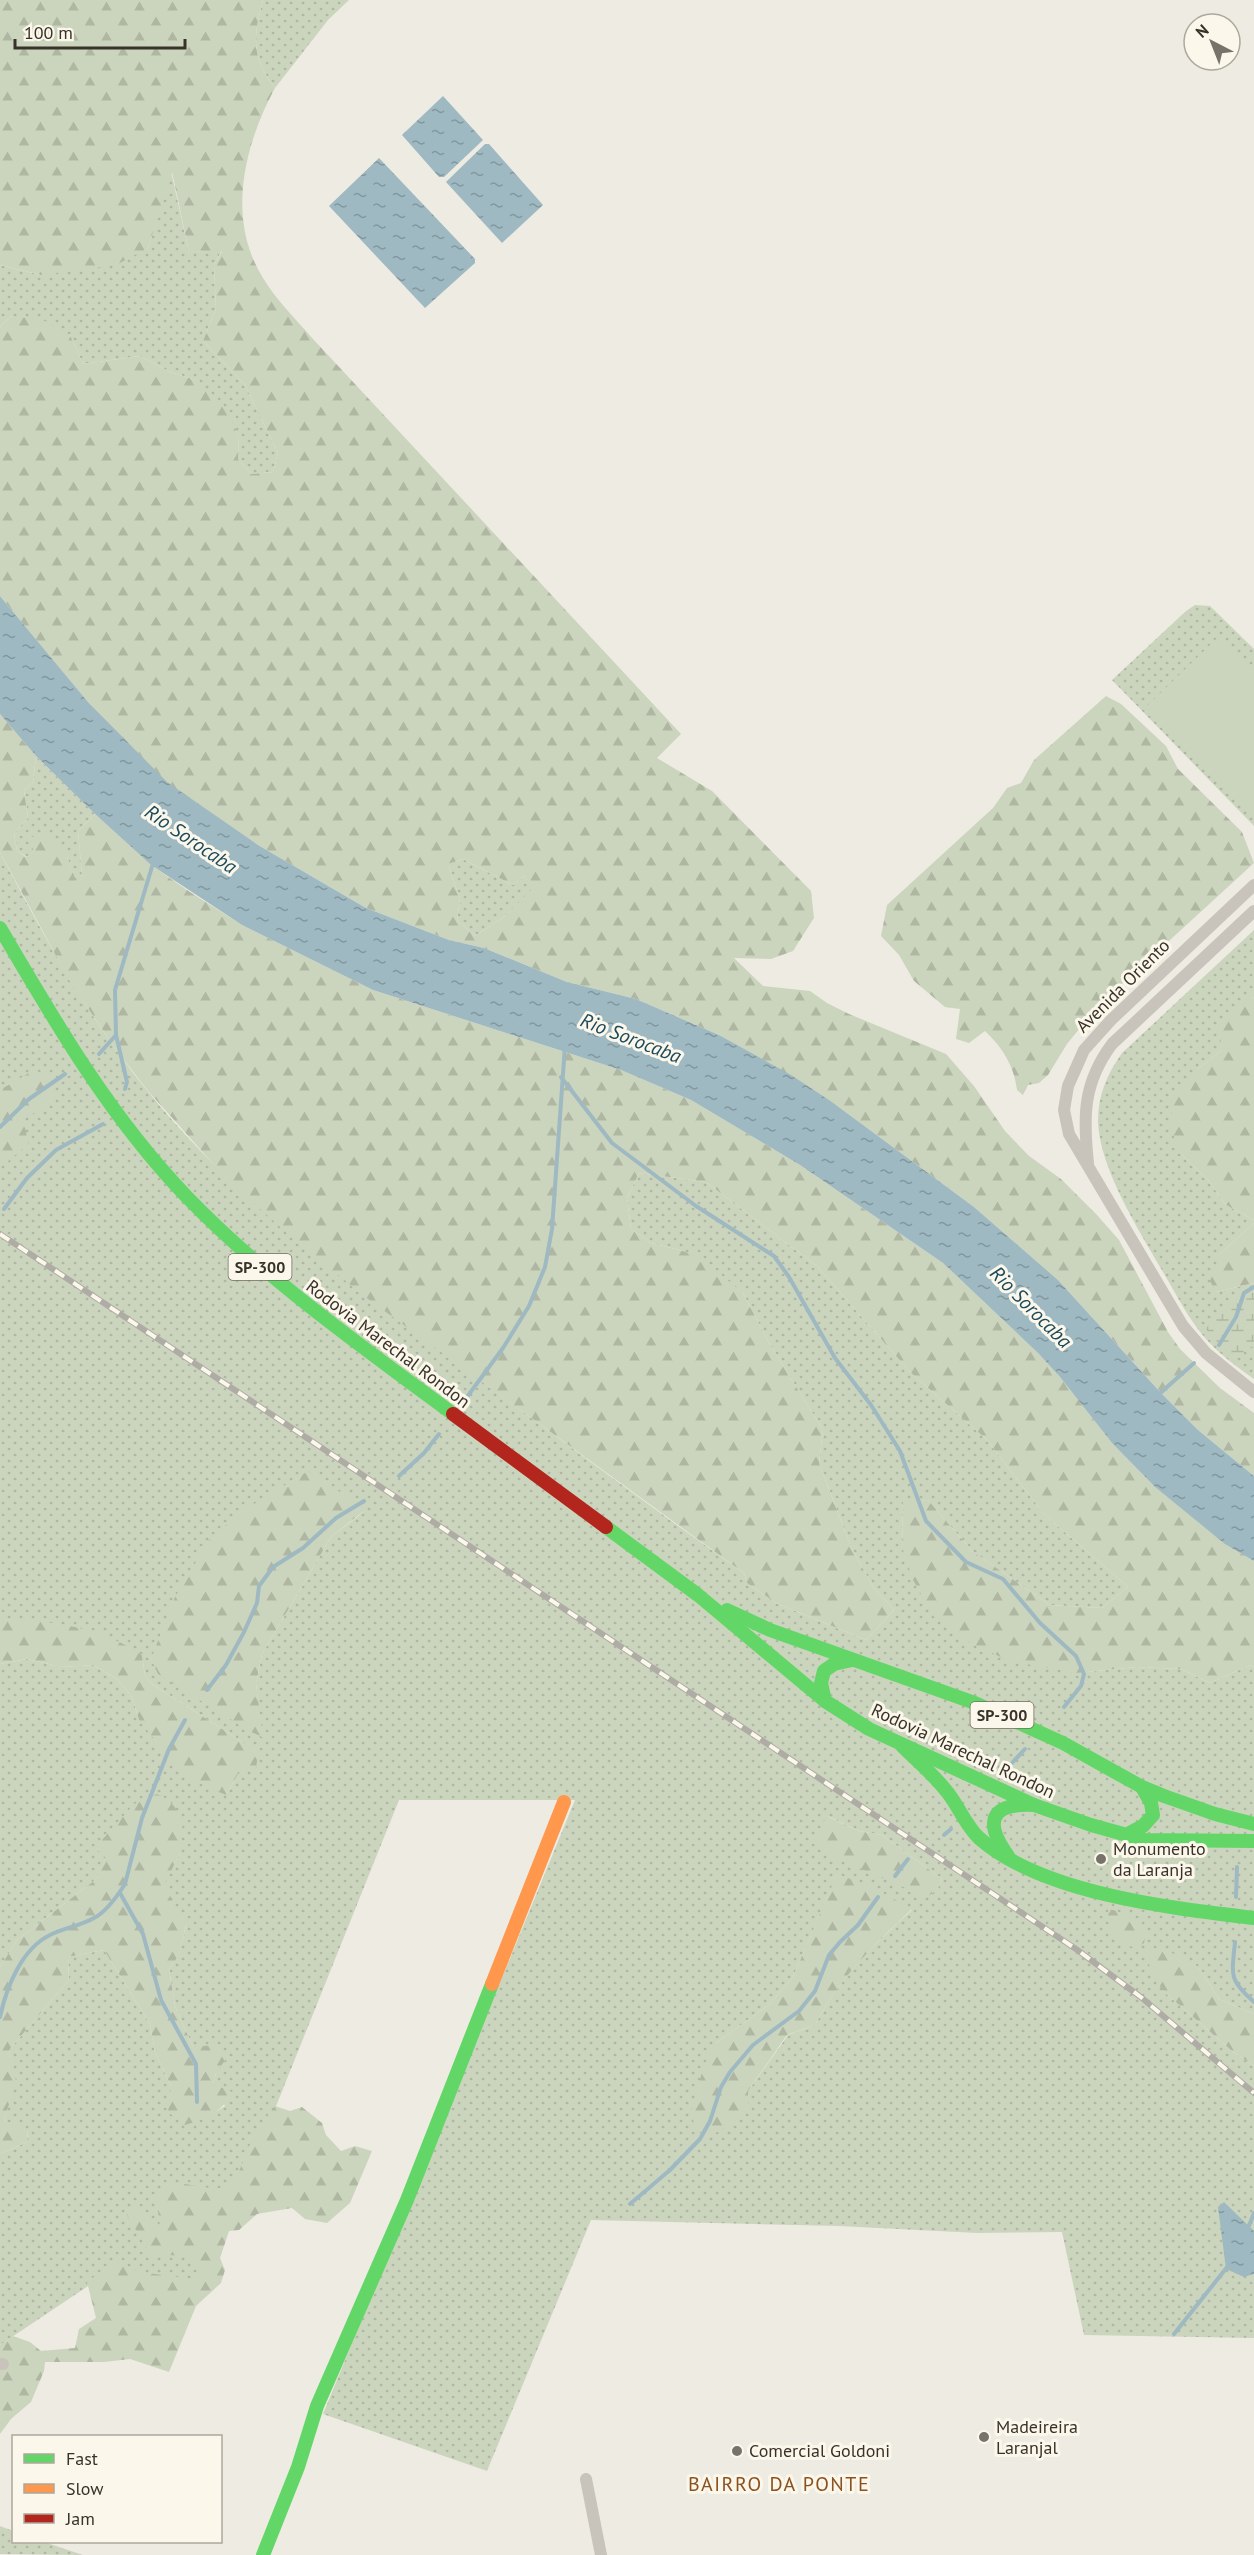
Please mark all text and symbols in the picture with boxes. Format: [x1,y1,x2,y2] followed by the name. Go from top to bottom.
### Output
[15,12,184,50] scale bar
[1182,12,1242,72] north arrow
[1191,20,1213,42] text: N
[24,21,73,44] text: 100 m
[140,799,242,880] water label: Rio Sorocaba
[1071,934,1174,1037] street label: Avenida Oriento
[577,1007,685,1069] water label: Rio Sorocaba
[228,1254,292,1280] road number: SP-300
[984,1260,1078,1354] water label: Rio Sorocaba
[302,1274,475,1413] street label: Rodovia Marechal Rondon
[868,1698,1058,1803] street label: Rodovia Marechal Rondon
[970,1702,1034,1728] road number: SP-300
[1113,1837,1206,1881] place label: Monumento da Laranja
[1094,1852,1108,1866] marker: Monumento da Laranja
[996,2415,1078,2459] place label: Madeireira Laranjal
[977,2430,991,2444] marker: Madeireira Laranjal
[12,2435,222,2543] legend
[749,2439,890,2462] place label: Comercial Goldoni
[730,2444,744,2458] marker: Comercial Goldoni
[66,2447,98,2470] text: Fast
[688,2471,870,2497] district label: BAIRRO DA PONTE
[66,2477,104,2500] text: Slow
[65,2507,95,2530] text: Jam

